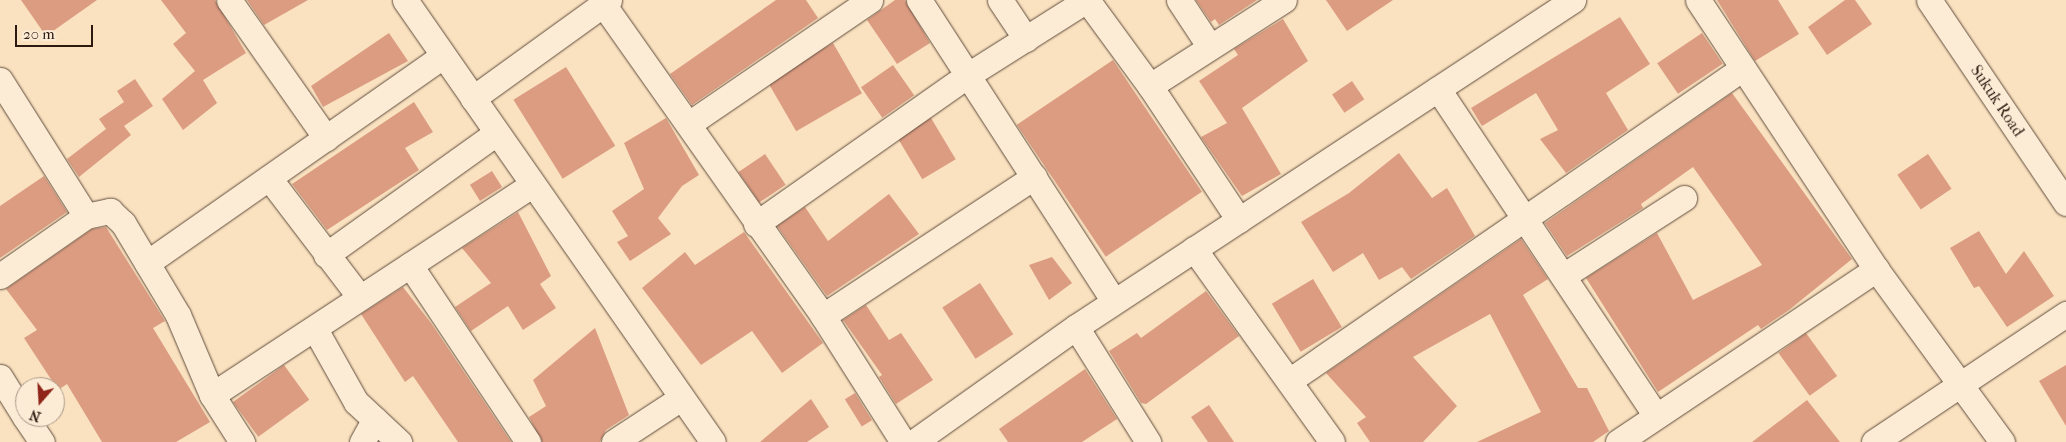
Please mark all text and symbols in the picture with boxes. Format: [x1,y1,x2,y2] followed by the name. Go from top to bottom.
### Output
[18,15,95,47] scale bar
[23,25,55,43] text: 20 m
[1966,62,2028,140] street label: Sukuk Road
[15,377,65,427] north arrow
[27,406,43,425] text: N

